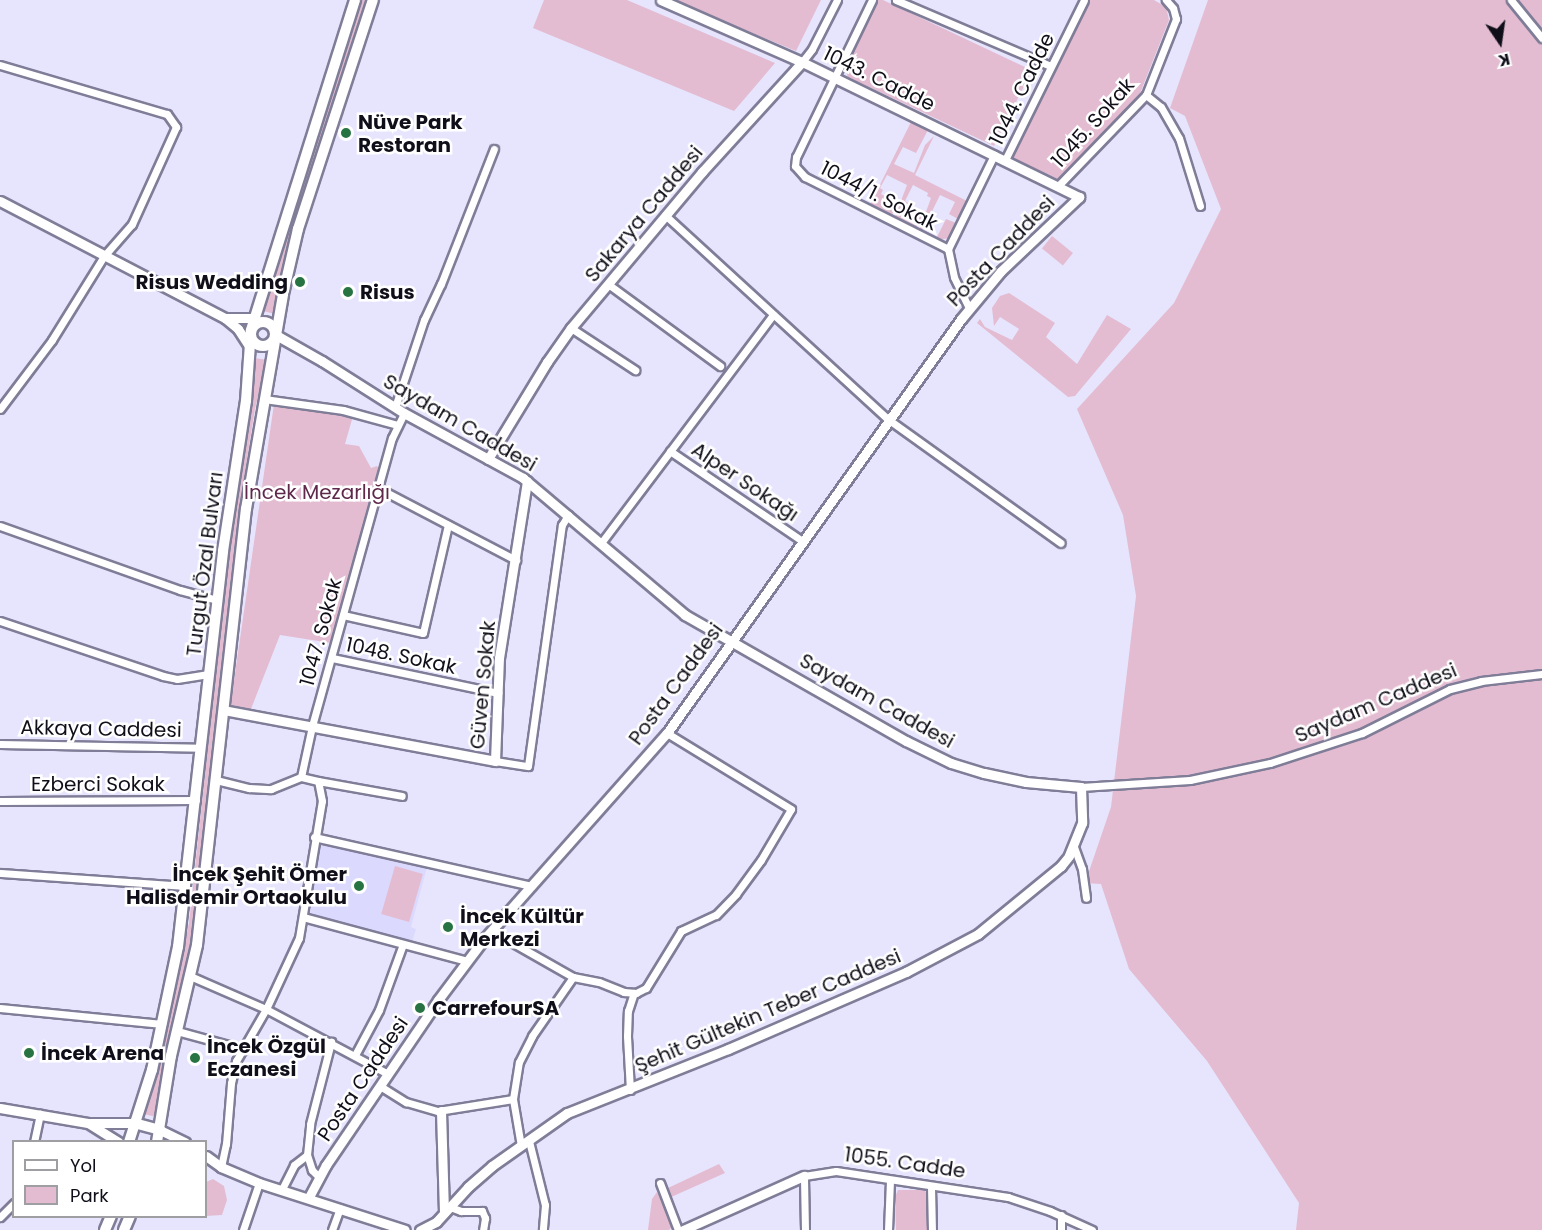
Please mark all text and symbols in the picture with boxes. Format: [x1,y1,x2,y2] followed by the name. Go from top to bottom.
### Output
[1470,12,1530,72] north arrow
[984,29,1060,149] street label: 1044. Cadde
[819,42,939,116] street label: 1043. Cadde
[1496,48,1512,72] text: K
[1047,73,1139,173] street label: 1045. Sokak
[358,110,463,157] place label: Nüve Park Restoran
[339,126,353,140] marker: Nüve Park Restoran
[580,141,708,287] street label: Sakarya Caddesi
[816,156,942,236] street label: 1044/1. Sokak
[942,191,1060,311] street label: Posta Caddesi
[136,270,288,294] place label: Risus Wedding
[293,275,307,289] marker: Risus Wedding
[360,280,415,304] place label: Risus
[341,285,355,299] marker: Risus
[379,369,541,477] street label: Saydam Caddesi
[687,437,803,527] street label: Alper Sokağı
[182,470,228,658] street label: Turgut Özal Bulvarı
[244,480,390,504] park label: İncek Mezarlığı
[295,575,347,689] street label: 1047. Sokak
[624,618,728,750] street label: Posta Caddesi
[465,620,501,750] street label: Güven Sokak
[344,633,458,679] street label: 1048. Sokak
[795,649,959,753] street label: Saydam Caddesi
[1292,658,1460,748] street label: Saydam Caddesi
[20,716,182,742] street label: Akkaya Caddesi
[31,772,165,796] street label: Ezberci Sokak
[126,862,347,909] place label: İncek Şehit Ömer Halisdemir Ortaokulu
[352,879,366,893] marker: İncek Şehit Ömer Halisdemir Ortaokulu
[460,904,584,951] place label: İncek Kültür Merkezi
[441,920,455,934] marker: İncek Kültür Merkezi
[631,944,905,1078] street label: Şehit Gültekin Teber Caddesi
[432,996,559,1020] place label: CarrefourSA
[413,1001,427,1015] marker: CarrefourSA
[313,1012,413,1146] street label: Posta Caddesi
[207,1034,326,1081] place label: İncek Özgül Eczanesi
[41,1041,164,1065] place label: İncek Arena
[22,1046,36,1060] marker: İncek Arena
[188,1051,202,1065] marker: İncek Özgül Eczanesi
[12,1140,207,1218] legend
[843,1143,967,1183] street label: 1055. Cadde
[70,1153,96,1178] text: Yol
[70,1183,109,1208] text: Park

